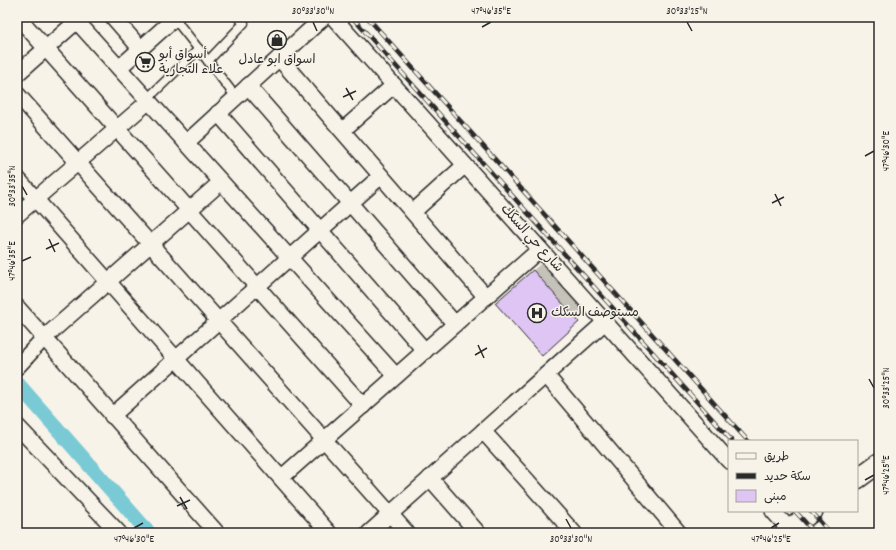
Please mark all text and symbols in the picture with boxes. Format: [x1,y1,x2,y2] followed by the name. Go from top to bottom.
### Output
[292,5,334,19] text: 30°33'30"N
[471,5,511,19] text: 47°46'35"E
[666,5,708,19] text: 30°33'25"N
[266,29,288,51] shop icon: اسواق ابو عادل
[158,46,223,80] place label: أسواق أبو علاء التجارية
[134,51,156,73] supermarket icon: أسواق أبو علاء التجارية
[239,51,315,70] place label: اسواق ابو عادل
[880,130,894,171] text: 47°46'30"E
[6,165,20,207] text: 30°33'35"N
[495,201,567,277] street label: شارع حي السكك
[6,241,20,281] text: 47°46'35"E
[526,302,548,324] hospital icon: مستوصف السكك
[551,304,639,323] place label: مستوصف السكك
[880,367,894,409] text: 30°33'25"N
[728,440,858,512] legend
[764,449,789,466] text: طريق
[880,455,894,495] text: 47°46'25"E
[764,469,811,486] text: سكة حديد
[764,489,787,506] text: مبنى
[114,533,155,547] text: 47°46'30"E
[550,533,592,547] text: 30°33'30"N
[751,533,791,547] text: 47°46'25"E

